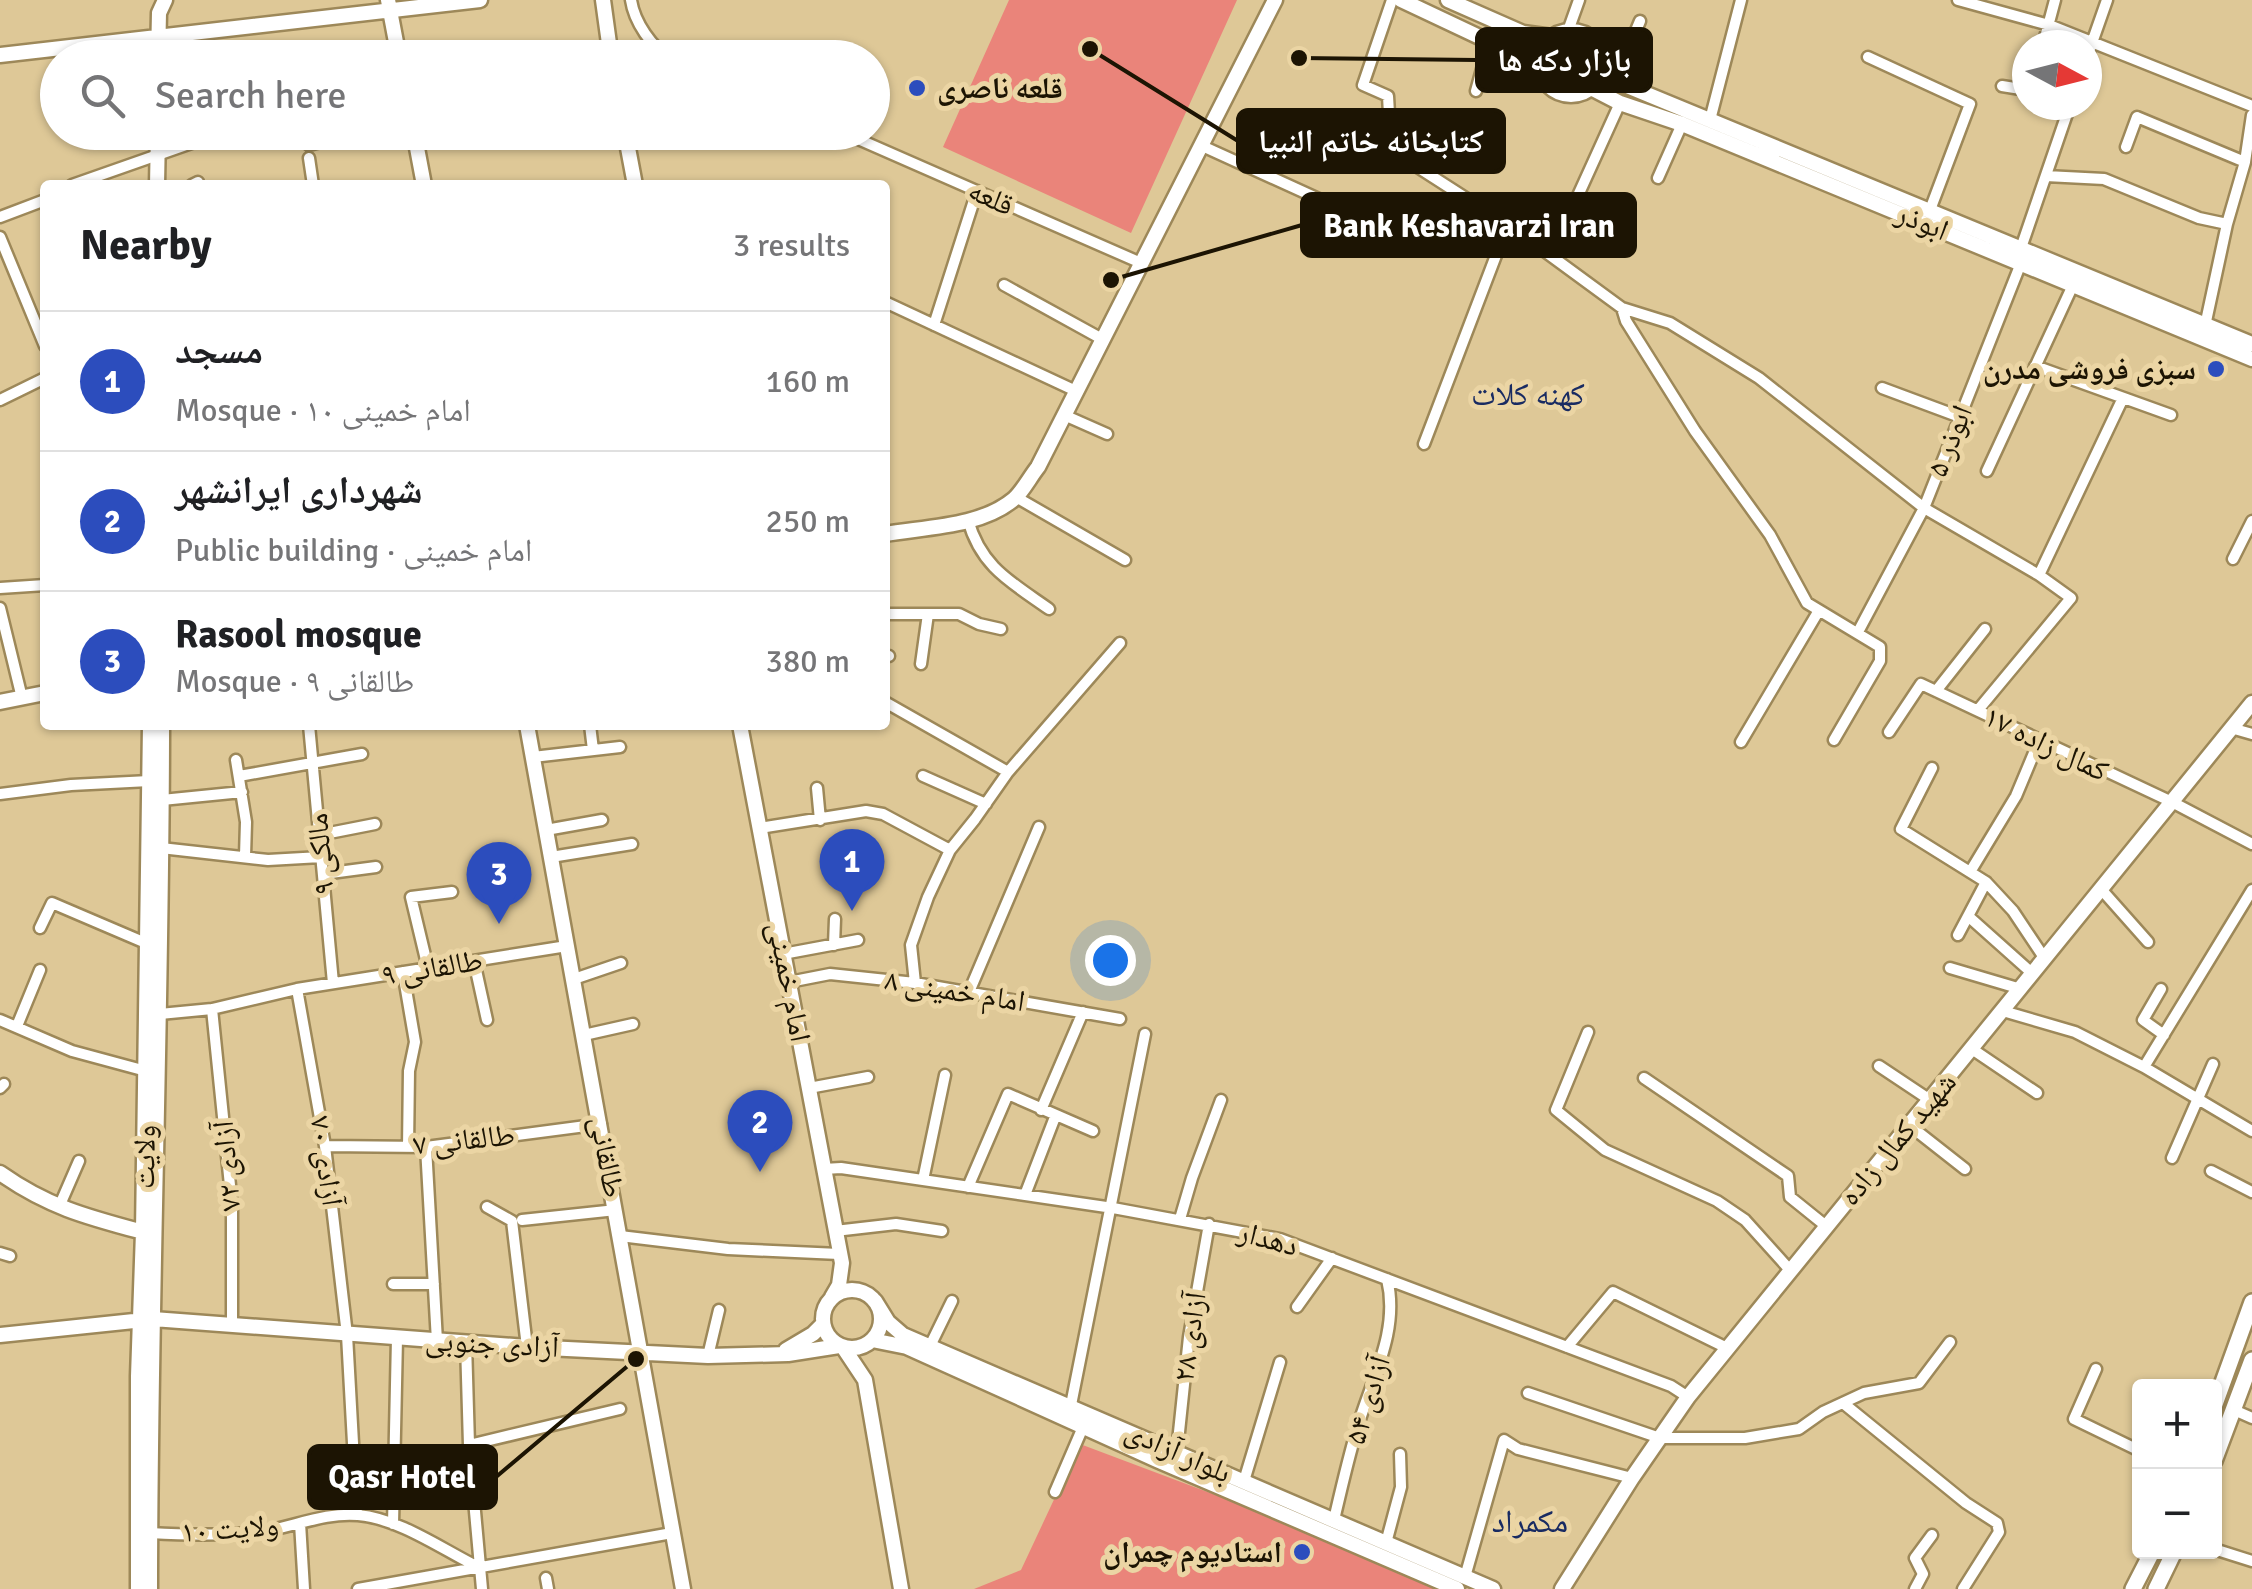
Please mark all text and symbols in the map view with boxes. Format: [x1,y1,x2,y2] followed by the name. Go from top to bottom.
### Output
[1477,29,1651,91] callout: بازار دکه ها
[2012,30,2102,120] north arrow
[40,40,890,150] search box
[1497,41,1631,80] text: بازار دکه ها
[75,68,130,123] icon: search
[937,70,1063,107] place label: قلعه ناصری
[155,72,347,119] text: Search here
[906,77,928,99] marker: قلعه ناصری
[1238,110,1504,172] callout: کتابخانه خاتم النبیا
[1258,122,1484,162] text: کتابخانه خاتم النبیا
[962,172,1020,224] street label: قلعه
[1302,194,1635,256] callout: Bank Keshavarzi Iran
[1889,194,1954,249] street label: ابوذر
[1323,207,1615,246] text: Bank Keshavarzi Iran
[80,220,212,271] text: Nearby
[733,226,850,265] text: 3 results
[175,327,263,374] text: مسجد
[1983,351,2196,388] place label: سبزی فروشی مدرن
[2205,358,2227,380] marker: سبزی فروشی مدرن
[104,362,121,401] text: 1
[766,362,850,401] text: 160 m
[1471,375,1585,414] district label: کهنه کلات
[175,391,471,430] text: Mosque · امام خمینی ۱۰
[1919,400,1981,482] street label: ابوذر ۵
[175,467,423,514] text: شهرداری ایرانشهر
[104,502,121,541] text: 2
[766,502,850,541] text: 250 m
[175,531,532,570] text: Public building · امام خمینی
[175,611,422,658] text: Rasool mosque
[104,642,121,681] text: 3
[766,642,850,681] text: 380 m
[175,662,414,701] text: Mosque · طالقانی ۹
[1978,698,2114,790] street label: کمال زاده ۱۷
[299,811,343,897] street label: مالکی ۹
[820,828,884,911] pin: 1
[466,842,532,924] pin: 3
[759,919,819,1045] street label: امام خمینی
[1085,935,1136,986] your location
[379,942,485,994] street label: طالقانی ۹
[882,962,1028,1020] street label: امام خمینی ۸
[1831,1065,1965,1213] street label: شهید کمال زاده
[728,1090,792,1172] pin: 2
[301,1114,351,1210] street label: آزادی ۷۰
[582,1114,632,1200] street label: طالقانی
[411,1116,517,1164] street label: طالقانی ۷
[205,1118,249,1213] street label: آزادی ۷۲
[126,1124,164,1190] street label: ولایت
[1233,1213,1302,1265] street label: دهدار
[1165,1288,1215,1384] street label: آزادی ۲۸
[424,1322,561,1366] street label: آزادی جنوبی
[1337,1350,1399,1449] street label: آزادی ۵۴
[2132,1379,2222,1559] map controls
[2132,1379,2222,1469] button: +
[1119,1412,1237,1492] street label: بلوار آزادی
[309,1446,496,1508] callout: Qasr Hotel
[328,1458,476,1497] text: Qasr Hotel
[2132,1469,2222,1559] button: −
[1492,1502,1568,1541] district label: مکمراد
[180,1507,280,1551] street label: ولایت ۱۰
[1103,1534,1282,1573] place label: استادیوم چمران
[1291,1541,1313,1563] marker: استادیوم چمران

